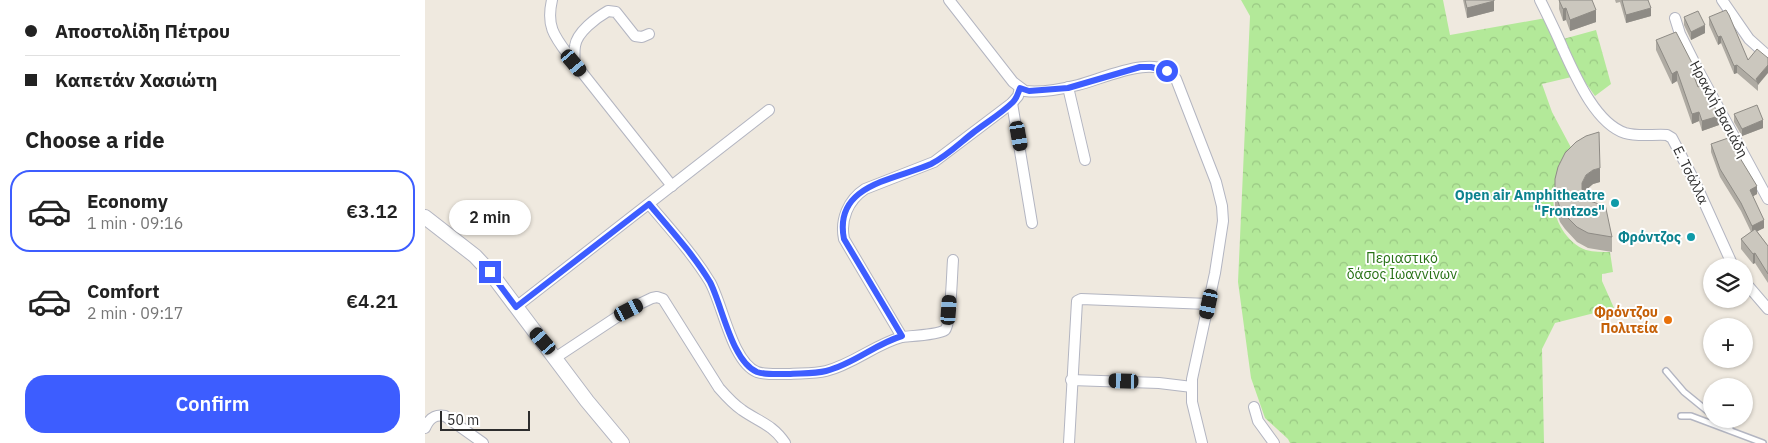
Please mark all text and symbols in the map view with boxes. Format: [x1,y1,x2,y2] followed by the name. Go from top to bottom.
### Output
[55,19,230,43] text: Αποστολίδη Πέτρου
[558,47,589,79] car
[1686,57,1752,161] street label: Ηρακλή Βασιάδη
[1156,60,1178,82] route start
[55,68,217,92] text: Καπετάν Χασιώτη
[1009,120,1028,152] car
[25,125,165,154] text: Choose a ride
[1669,143,1713,207] street label: Ε. Τσάλλα
[1455,186,1605,220] place label: Open air Amphitheatre "Frontzos"
[27,189,72,234] icon: car
[87,189,168,213] text: Economy
[1609,197,1621,209] marker: Open air Amphitheatre "Frontzos"
[346,199,398,223] text: €3.12
[449,200,531,234] callout: 2 min
[469,207,511,227] text: 2 min
[87,213,183,233] text: 1 min · 09:16
[1618,228,1681,246] place label: Φρόντζος
[1685,231,1697,243] marker: Φρόντζος
[1347,249,1457,283] park label: Περιαστικό δάσος Ιωαννίνων
[1703,258,1753,428] map controls
[1703,258,1753,308] button: layers
[479,261,501,283] route end
[27,279,72,324] icon: car
[87,279,160,303] text: Comfort
[1198,288,1219,320] car
[346,289,398,313] text: €4.21
[940,295,957,325] car
[612,297,645,323] car
[87,303,183,323] text: 2 min · 09:17
[1594,303,1658,337] place label: Φρόντζου Πολιτεία
[1662,314,1674,326] marker: Φρόντζου Πολιτεία
[1703,318,1753,368] button: +
[527,325,558,357] car
[1108,373,1139,389] car
[25,375,400,433] button: Confirm
[1703,378,1753,428] button: −
[440,408,530,431] scale bar
[447,411,479,429] text: 50 m

